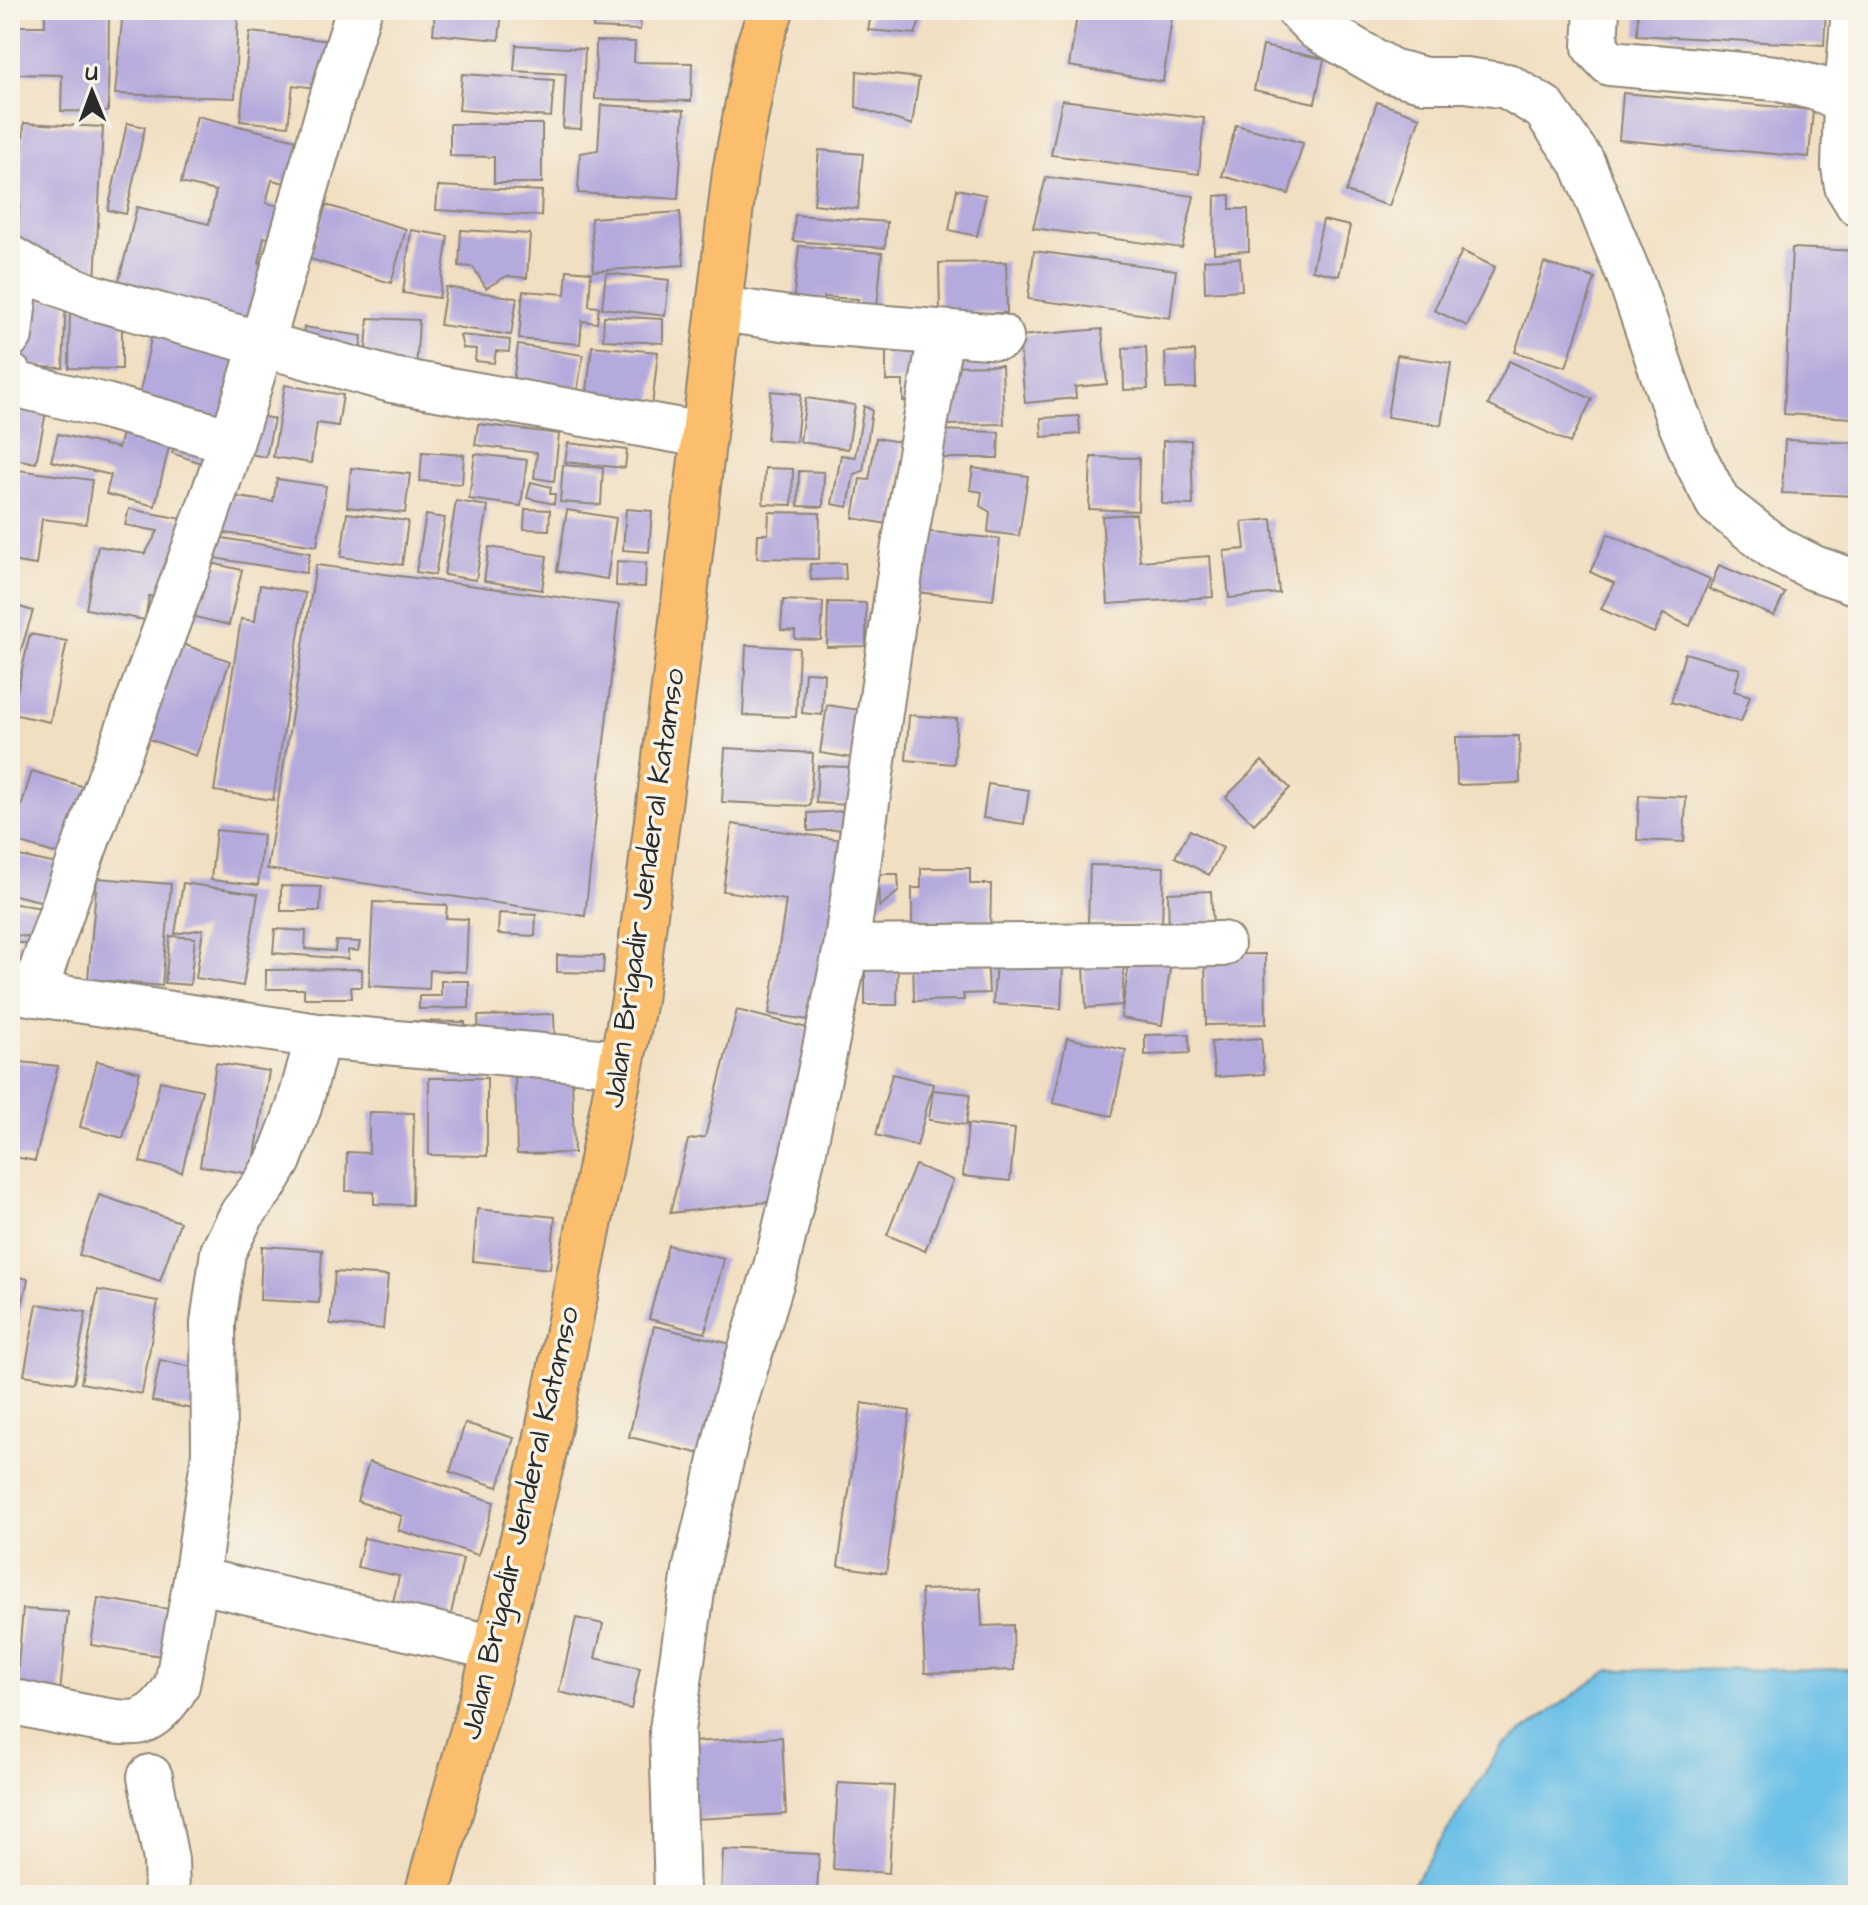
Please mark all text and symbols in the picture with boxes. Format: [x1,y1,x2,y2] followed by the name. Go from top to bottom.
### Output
[52,52,132,132] north arrow
[85,58,98,89] text: U
[592,666,697,1110] street label: Jalan Brigadir Jenderal Katamso
[450,1302,591,1744] street label: Jalan Brigadir Jenderal Katamso

